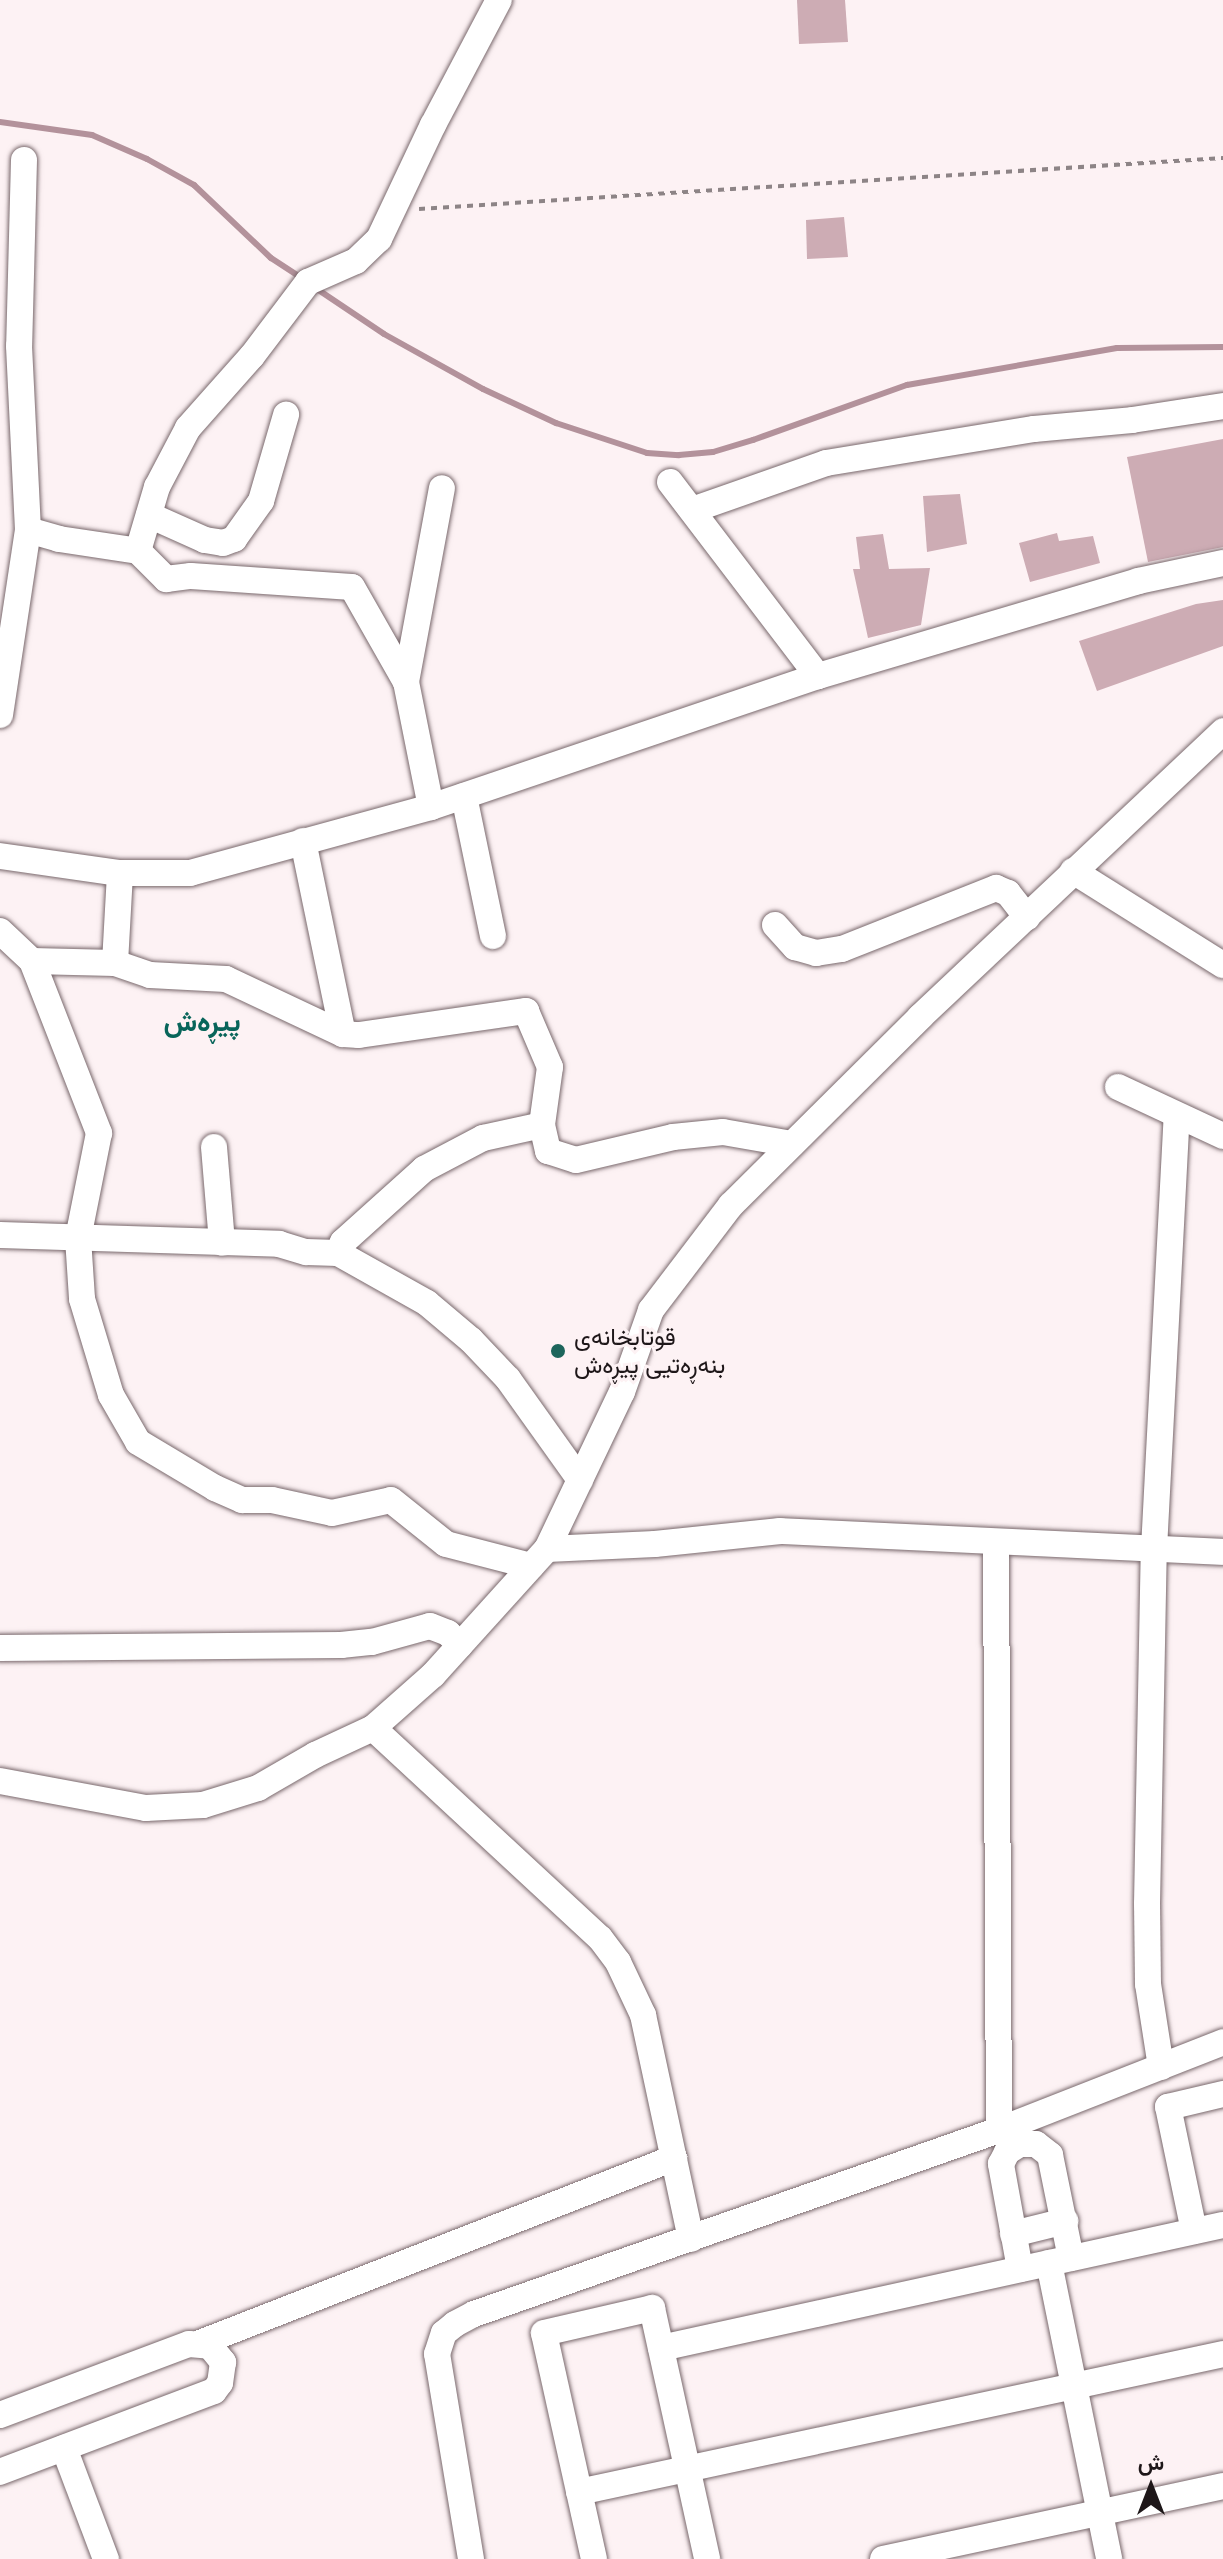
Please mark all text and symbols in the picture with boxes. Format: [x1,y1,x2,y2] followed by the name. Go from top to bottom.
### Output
[163,1005,241,1039] district label: پیڕەش
[574,1323,725,1379] place label: قوتابخانەی بنەڕەتیی پیڕەش
[549,1342,567,1360] marker: قوتابخانەی بنەڕەتیی پیڕەش
[1111,2447,1191,2527] north arrow
[1138,2447,1164,2478] text: ش

